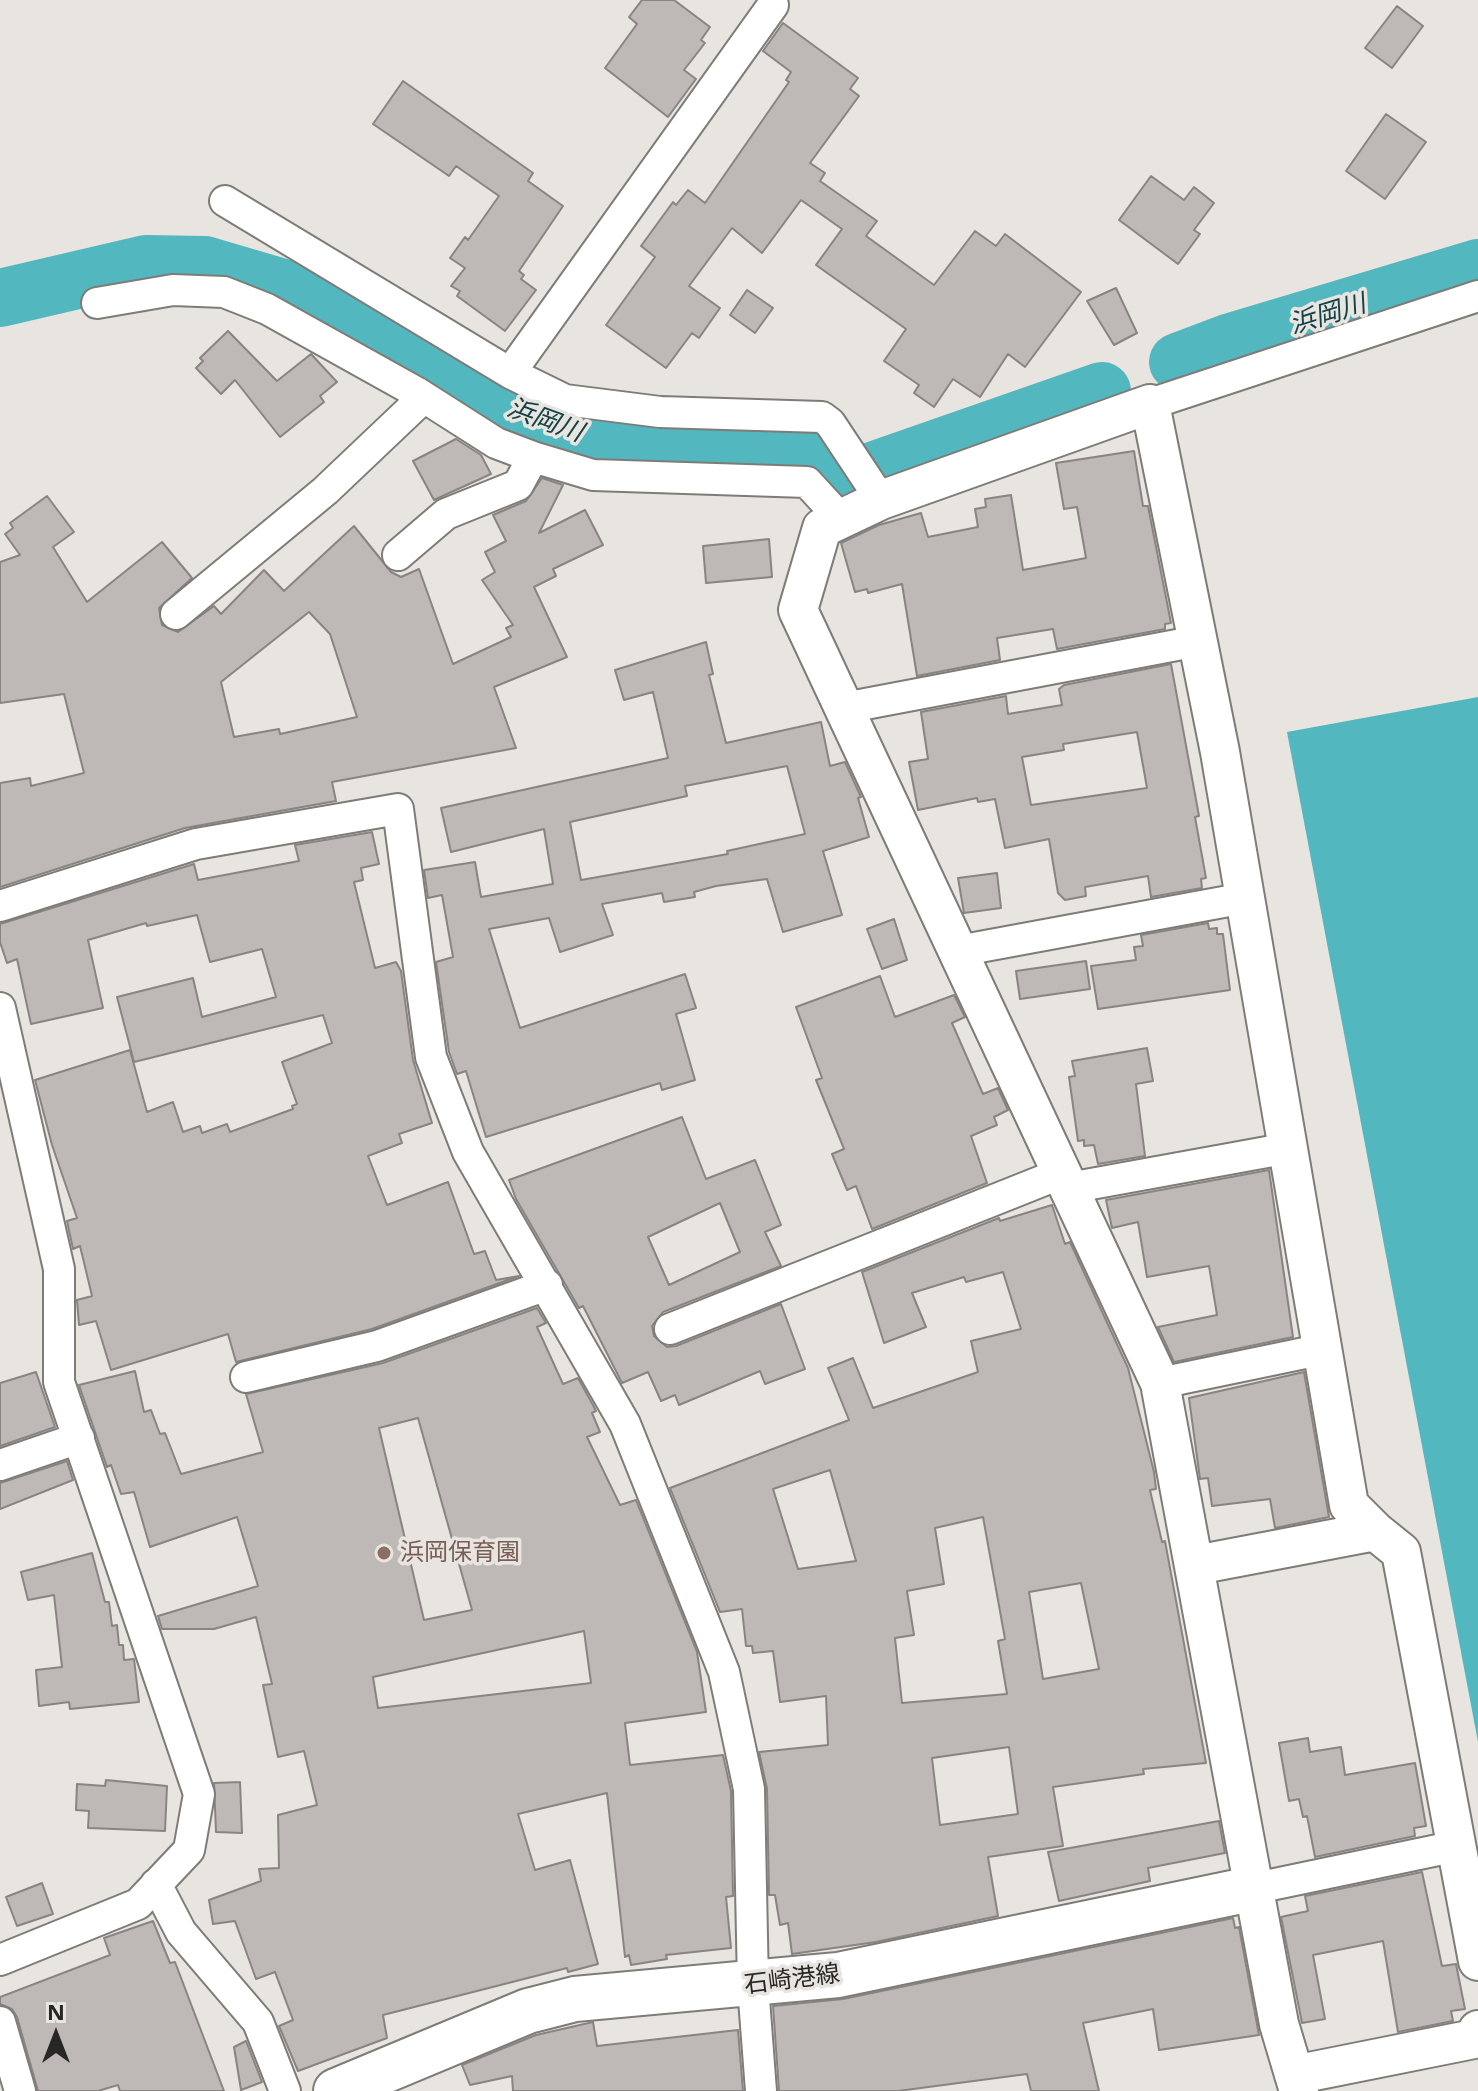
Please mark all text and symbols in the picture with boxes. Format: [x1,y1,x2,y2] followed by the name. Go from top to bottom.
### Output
[1286,289,1370,341] water label: 浜岡川
[503,393,587,449] water label: 浜岡川
[400,1539,520,1567] place label: 浜岡保育園
[375,1544,393,1562] marker: 浜岡保育園
[743,1960,841,2000] street label: 石崎港線
[16,1995,96,2075] north arrow
[47,1996,65,2026] text: N

